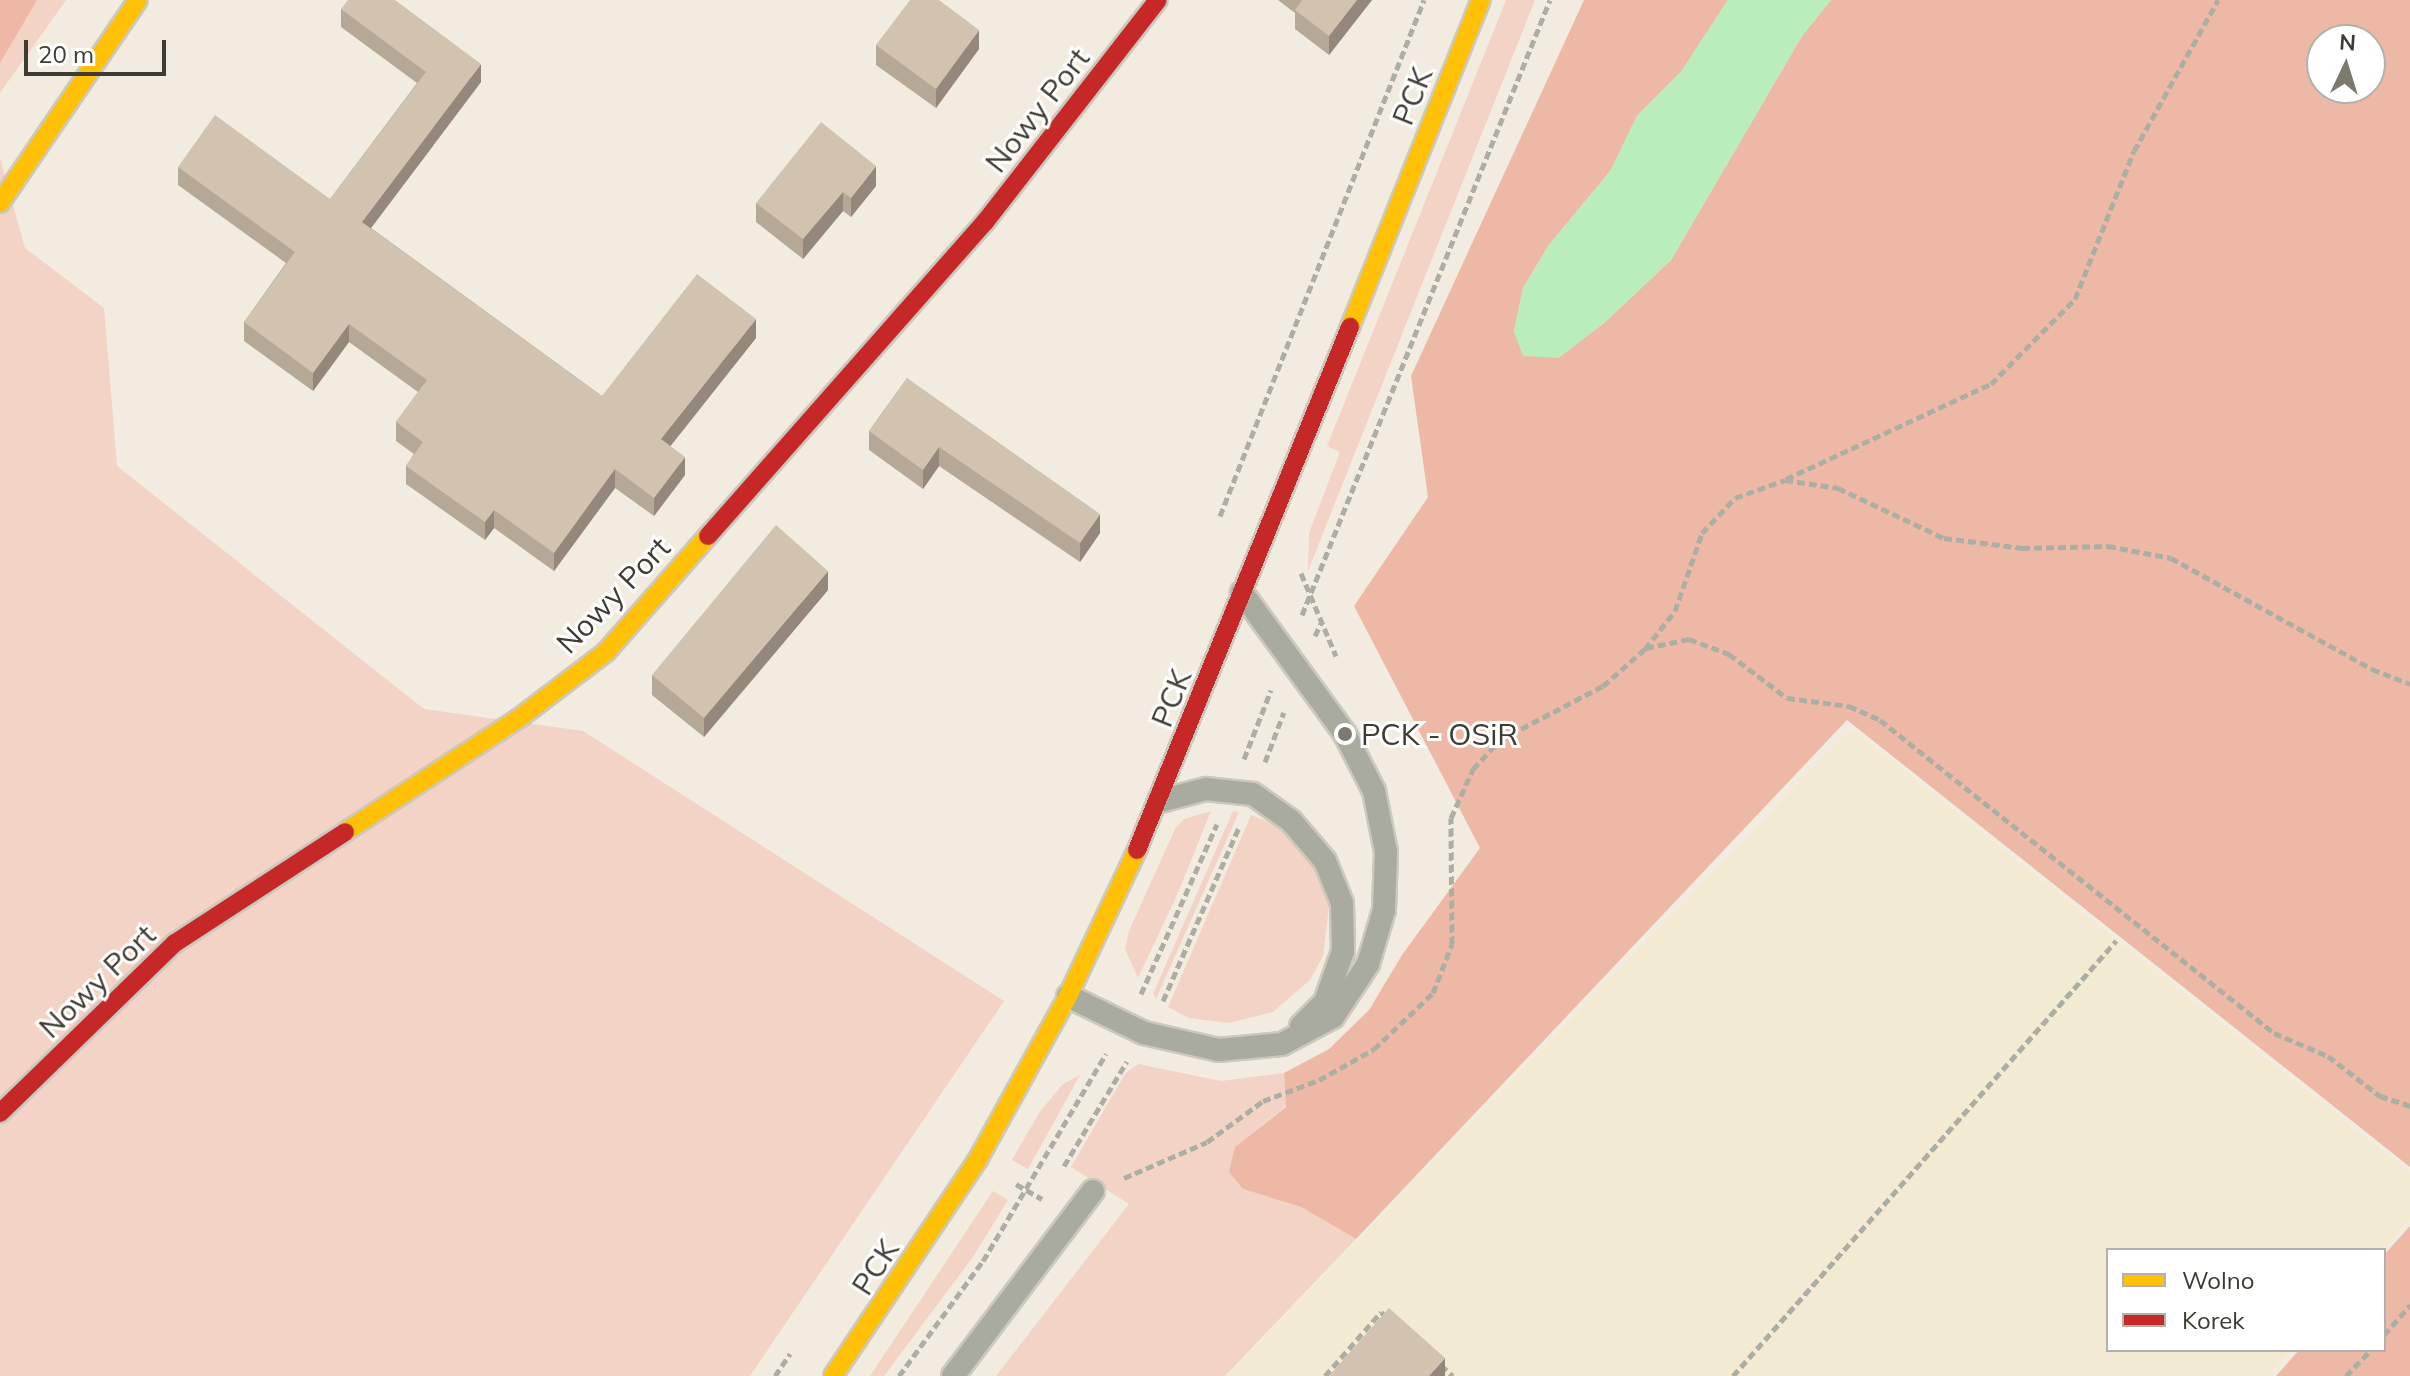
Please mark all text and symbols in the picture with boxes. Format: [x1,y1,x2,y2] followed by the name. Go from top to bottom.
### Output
[28,24,170,74] scale bar
[2306,24,2386,104] north arrow
[2338,28,2357,57] text: N
[38,39,94,69] text: 20 m
[977,41,1097,179] street label: Nowy Port
[1384,62,1440,130] street label: PCK
[549,529,677,661] street label: Nowy Port
[1143,664,1199,732] street label: PCK
[1361,716,1518,752] place label: PCK - OSiR
[1336,725,1354,743] marker: PCK - OSiR
[31,917,163,1045] street label: Nowy Port
[844,1233,906,1301] street label: PCK
[2106,1248,2386,1352] legend
[2182,1265,2254,1295] text: Wolno
[2182,1305,2245,1335] text: Korek

